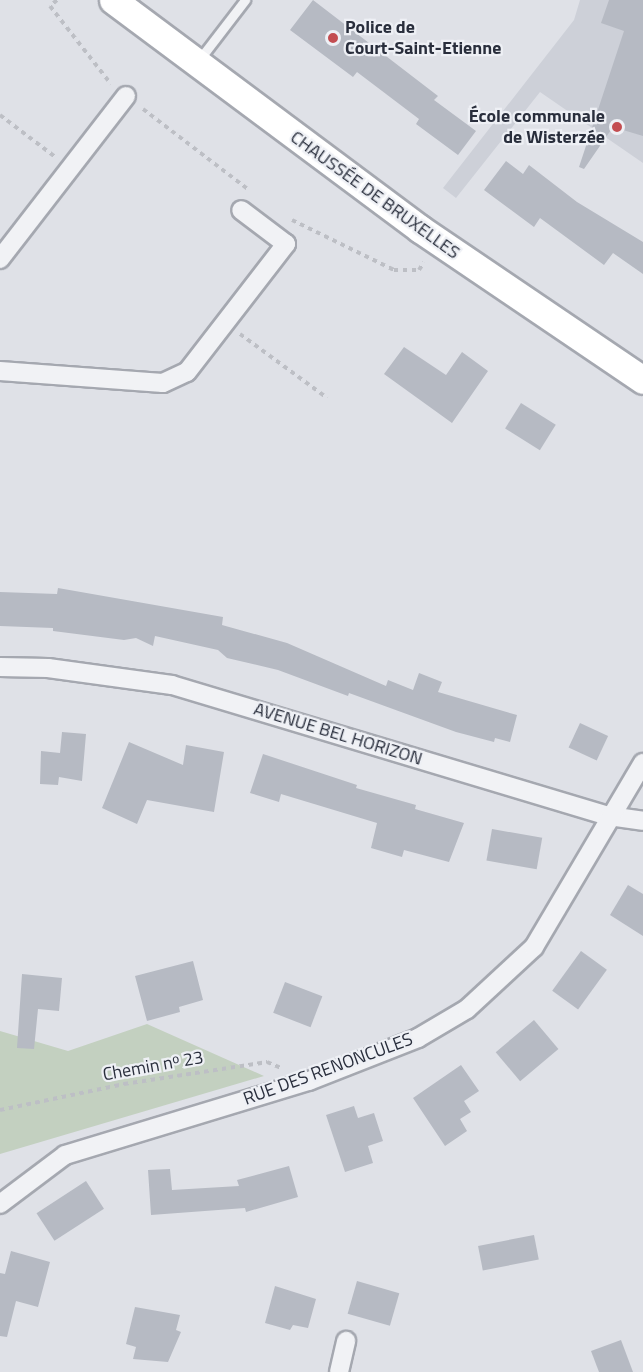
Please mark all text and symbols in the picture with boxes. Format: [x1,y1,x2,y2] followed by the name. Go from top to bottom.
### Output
[345,17,501,60] place label: Police de Court-Saint-Etienne
[326,31,340,45] marker: Police de Court-Saint-Etienne
[469,106,605,148] place label: École communale de Wisterzée
[610,120,624,134] marker: École communale de Wisterzée
[286,126,464,264] street label: CHAUSSÉE DE BRUXELLES
[251,698,425,770] street label: AVENUE BEL HORIZON
[240,1028,416,1110] street label: RUE DES RENONCULES
[101,1047,205,1085] street label: Chemin nᵒ 23

